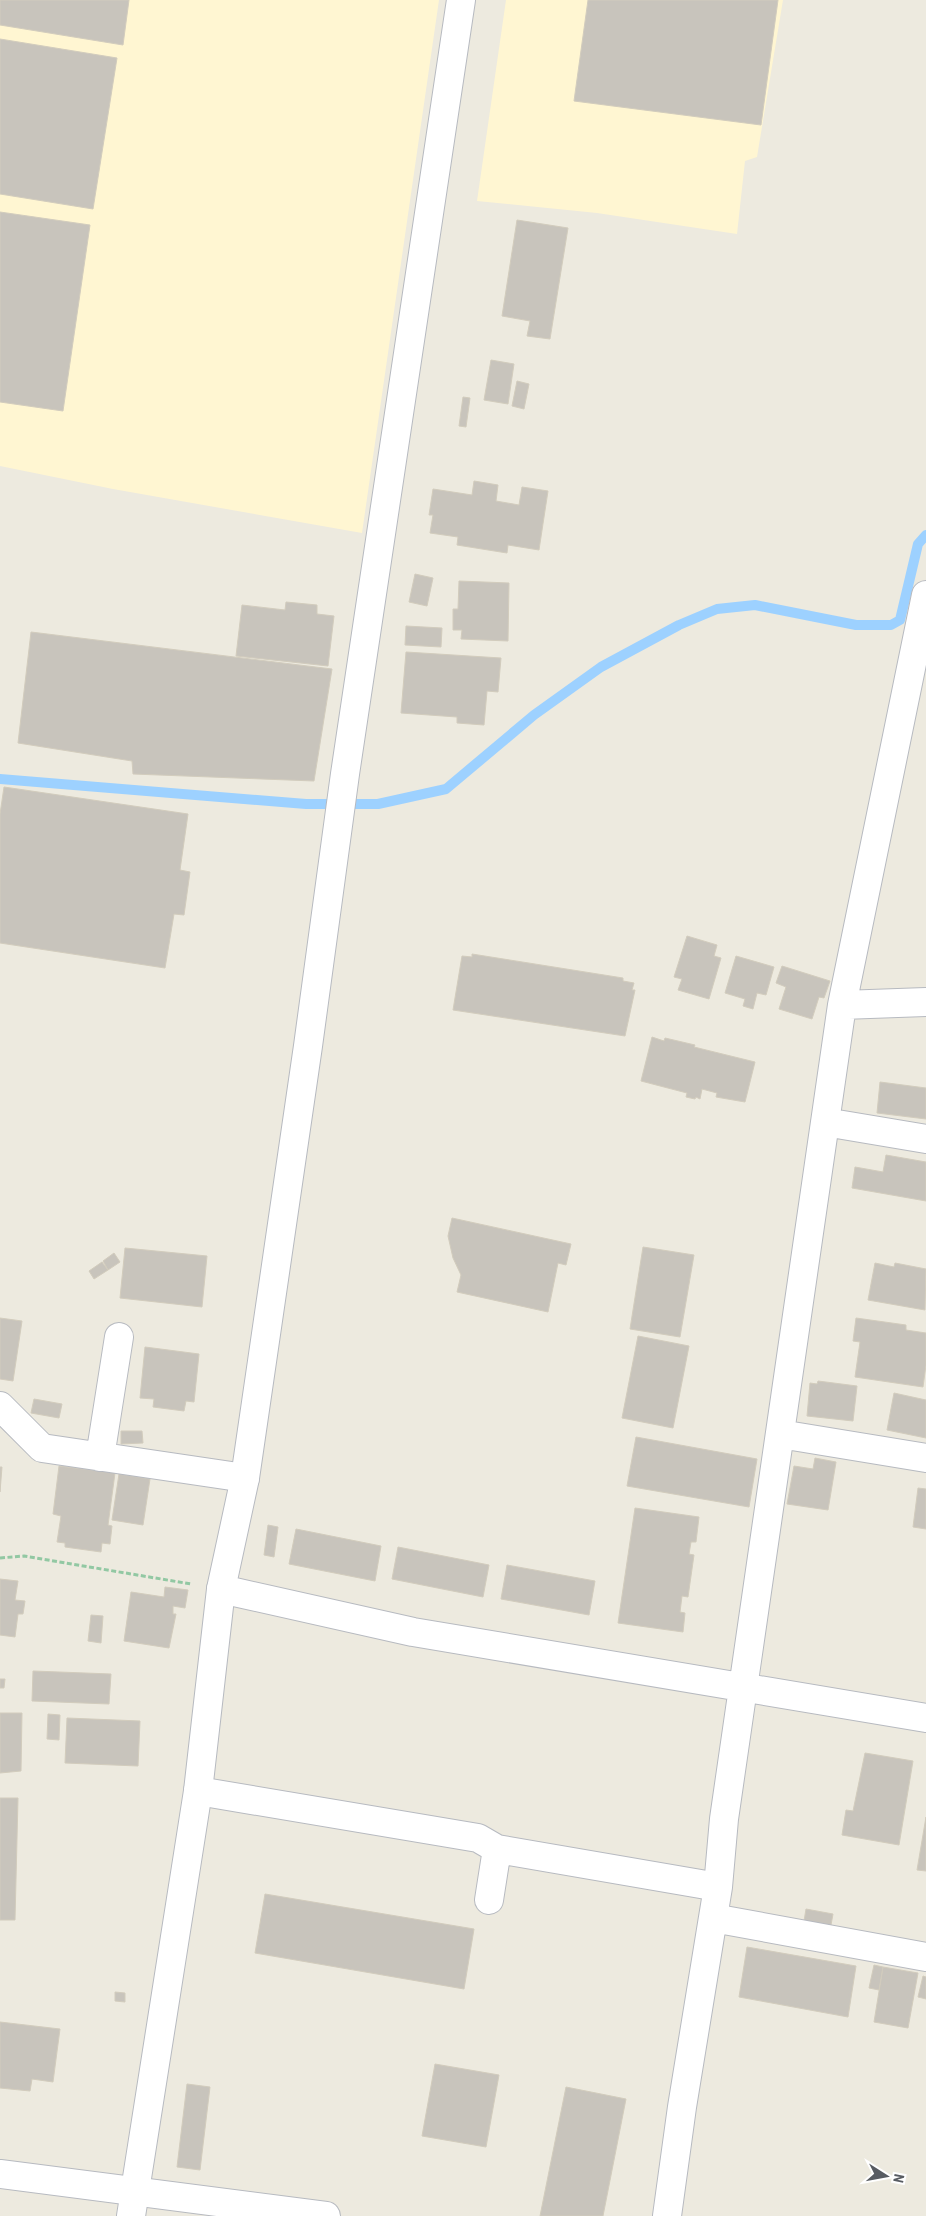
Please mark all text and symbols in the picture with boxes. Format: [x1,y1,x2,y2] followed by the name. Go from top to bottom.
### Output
[861,2151,911,2201] north arrow
[890,2173,907,2184] text: N

